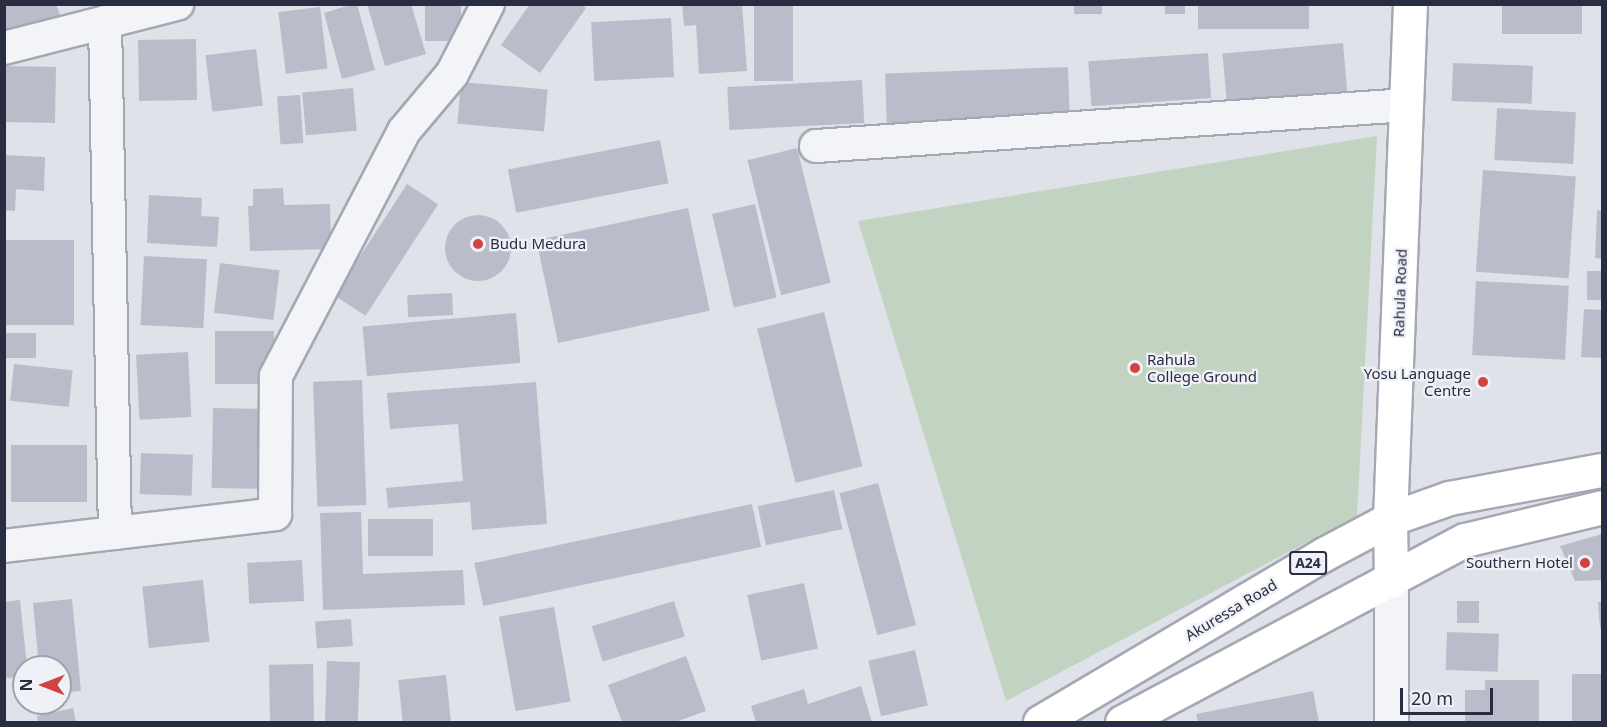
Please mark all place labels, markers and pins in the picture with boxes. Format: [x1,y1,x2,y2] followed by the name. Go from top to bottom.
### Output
[490,235,586,253] place label: Budu Medura
[471,237,485,251] marker: Budu Medura
[1147,350,1257,385] place label: Rahula College Ground
[1128,361,1142,375] marker: Rahula College Ground
[1364,364,1471,399] place label: Yosu Language Centre
[1476,375,1490,389] marker: Yosu Language Centre
[1466,554,1573,572] place label: Southern Hotel
[1578,556,1592,570] marker: Southern Hotel

